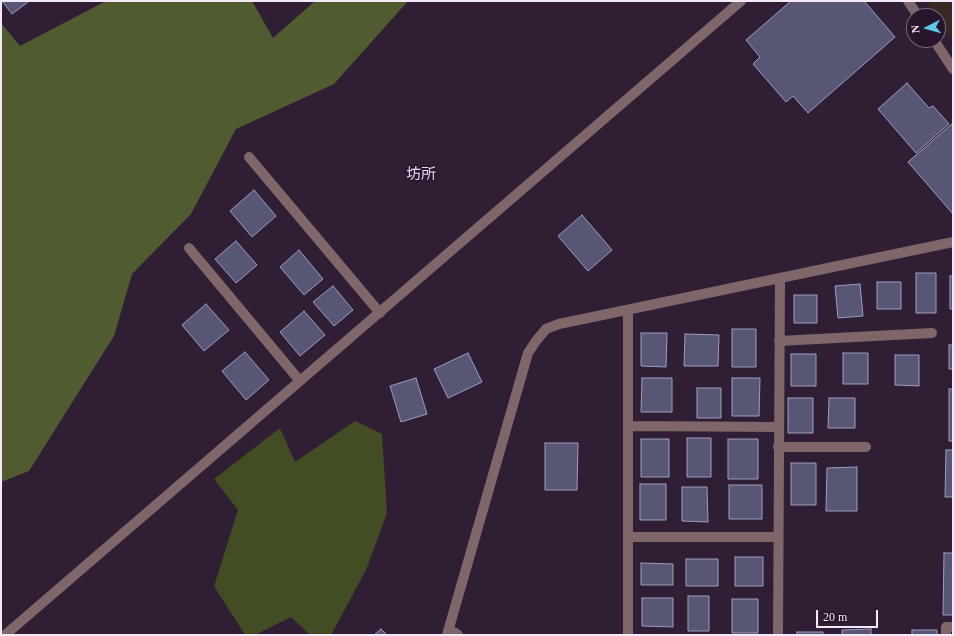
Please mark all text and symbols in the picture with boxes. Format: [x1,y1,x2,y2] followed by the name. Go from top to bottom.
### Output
[906,8,946,48] north arrow
[909,25,921,34] text: N
[406,164,436,182] district label: 坊所
[818,602,880,628] scale bar
[823,610,847,624] text: 20 m

